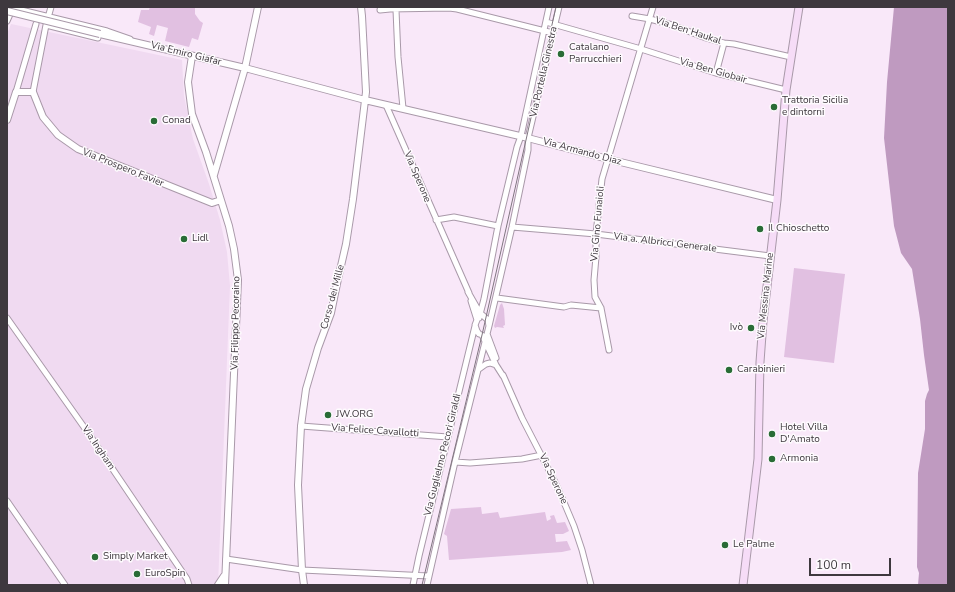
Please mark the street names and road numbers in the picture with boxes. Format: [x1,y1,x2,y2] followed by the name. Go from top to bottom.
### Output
[653,15,723,47] street label: Via Ben Haukal
[528,25,560,119] street label: Via Portella Ginestra
[149,39,223,69] street label: Via Emiro Giafar
[678,56,748,86] street label: Via Ben Giobair
[541,136,623,168] street label: Via Armando Diaz
[80,146,166,190] street label: Via Prospero Favier
[401,150,433,204] street label: Via Sperone
[589,186,607,262] street label: Via Gino Funaioli
[613,231,717,255] street label: Via a. Albricci Generale
[755,252,777,340] street label: Via Messina Marine
[319,263,347,331] street label: Corso dei Mille
[229,276,243,370] street label: Via Filippo Pecoraino
[422,393,464,517] street label: Via Guglielmo Pecori Giraldi
[331,422,419,440] street label: Via Felice Cavallotti
[79,424,117,472] street label: Via Ingham
[536,452,570,506] street label: Via Sperone

